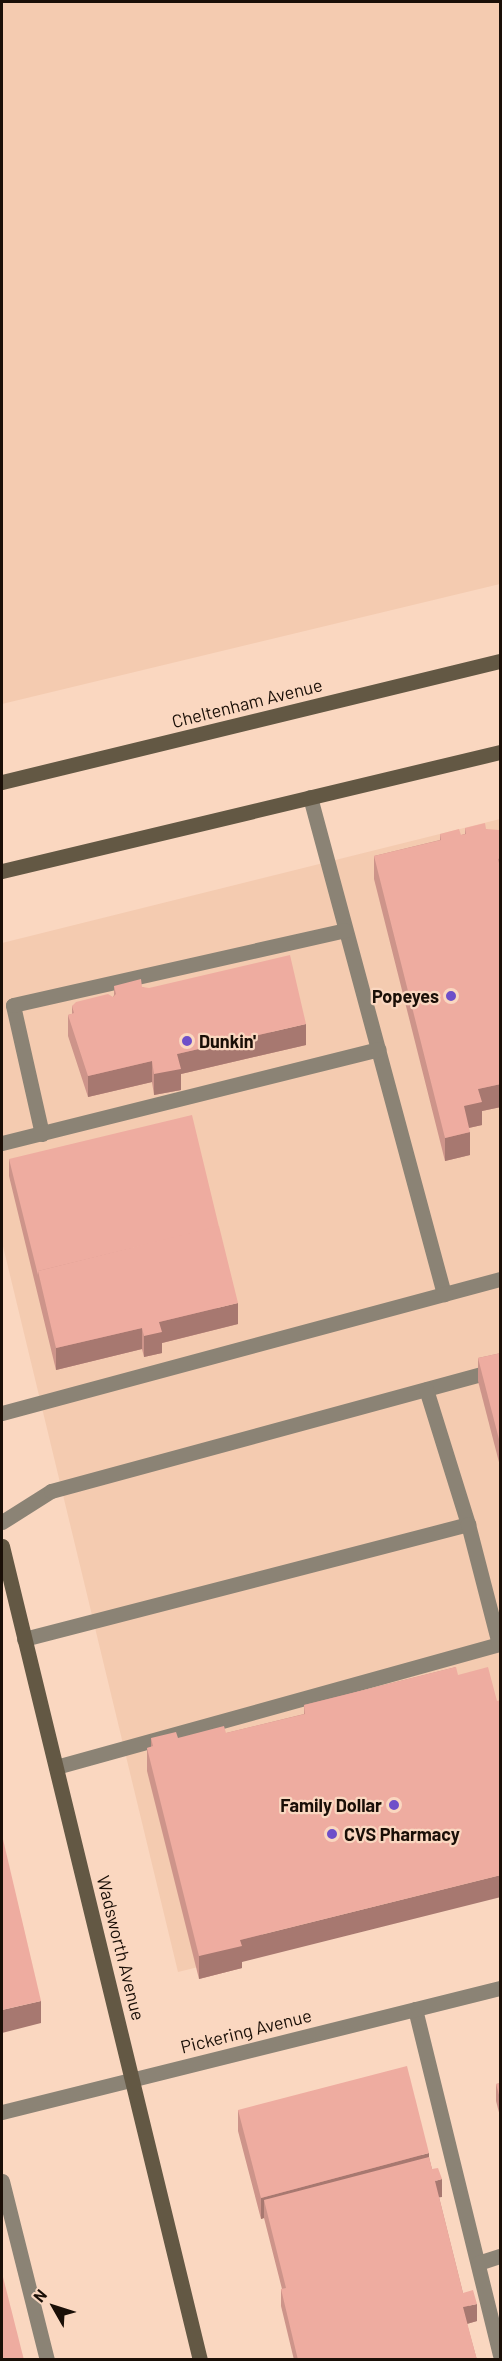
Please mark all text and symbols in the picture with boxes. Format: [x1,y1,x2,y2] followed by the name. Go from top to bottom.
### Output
[169,674,325,732] street label: Cheltenham Avenue
[372,985,439,1007] place label: Popeyes
[444,989,458,1003] marker: Popeyes
[199,1030,256,1052] place label: Dunkin'
[180,1034,194,1048] marker: Dunkin'
[280,1794,382,1816] place label: Family Dollar
[387,1798,401,1812] marker: Family Dollar
[344,1823,460,1845] place label: CVS Pharmacy
[325,1827,339,1841] marker: CVS Pharmacy
[93,1873,149,2023] street label: Wadsworth Avenue
[178,2004,314,2058] street label: Pickering Avenue
[24,2277,84,2337] north arrow
[29,2285,50,2305] text: N

